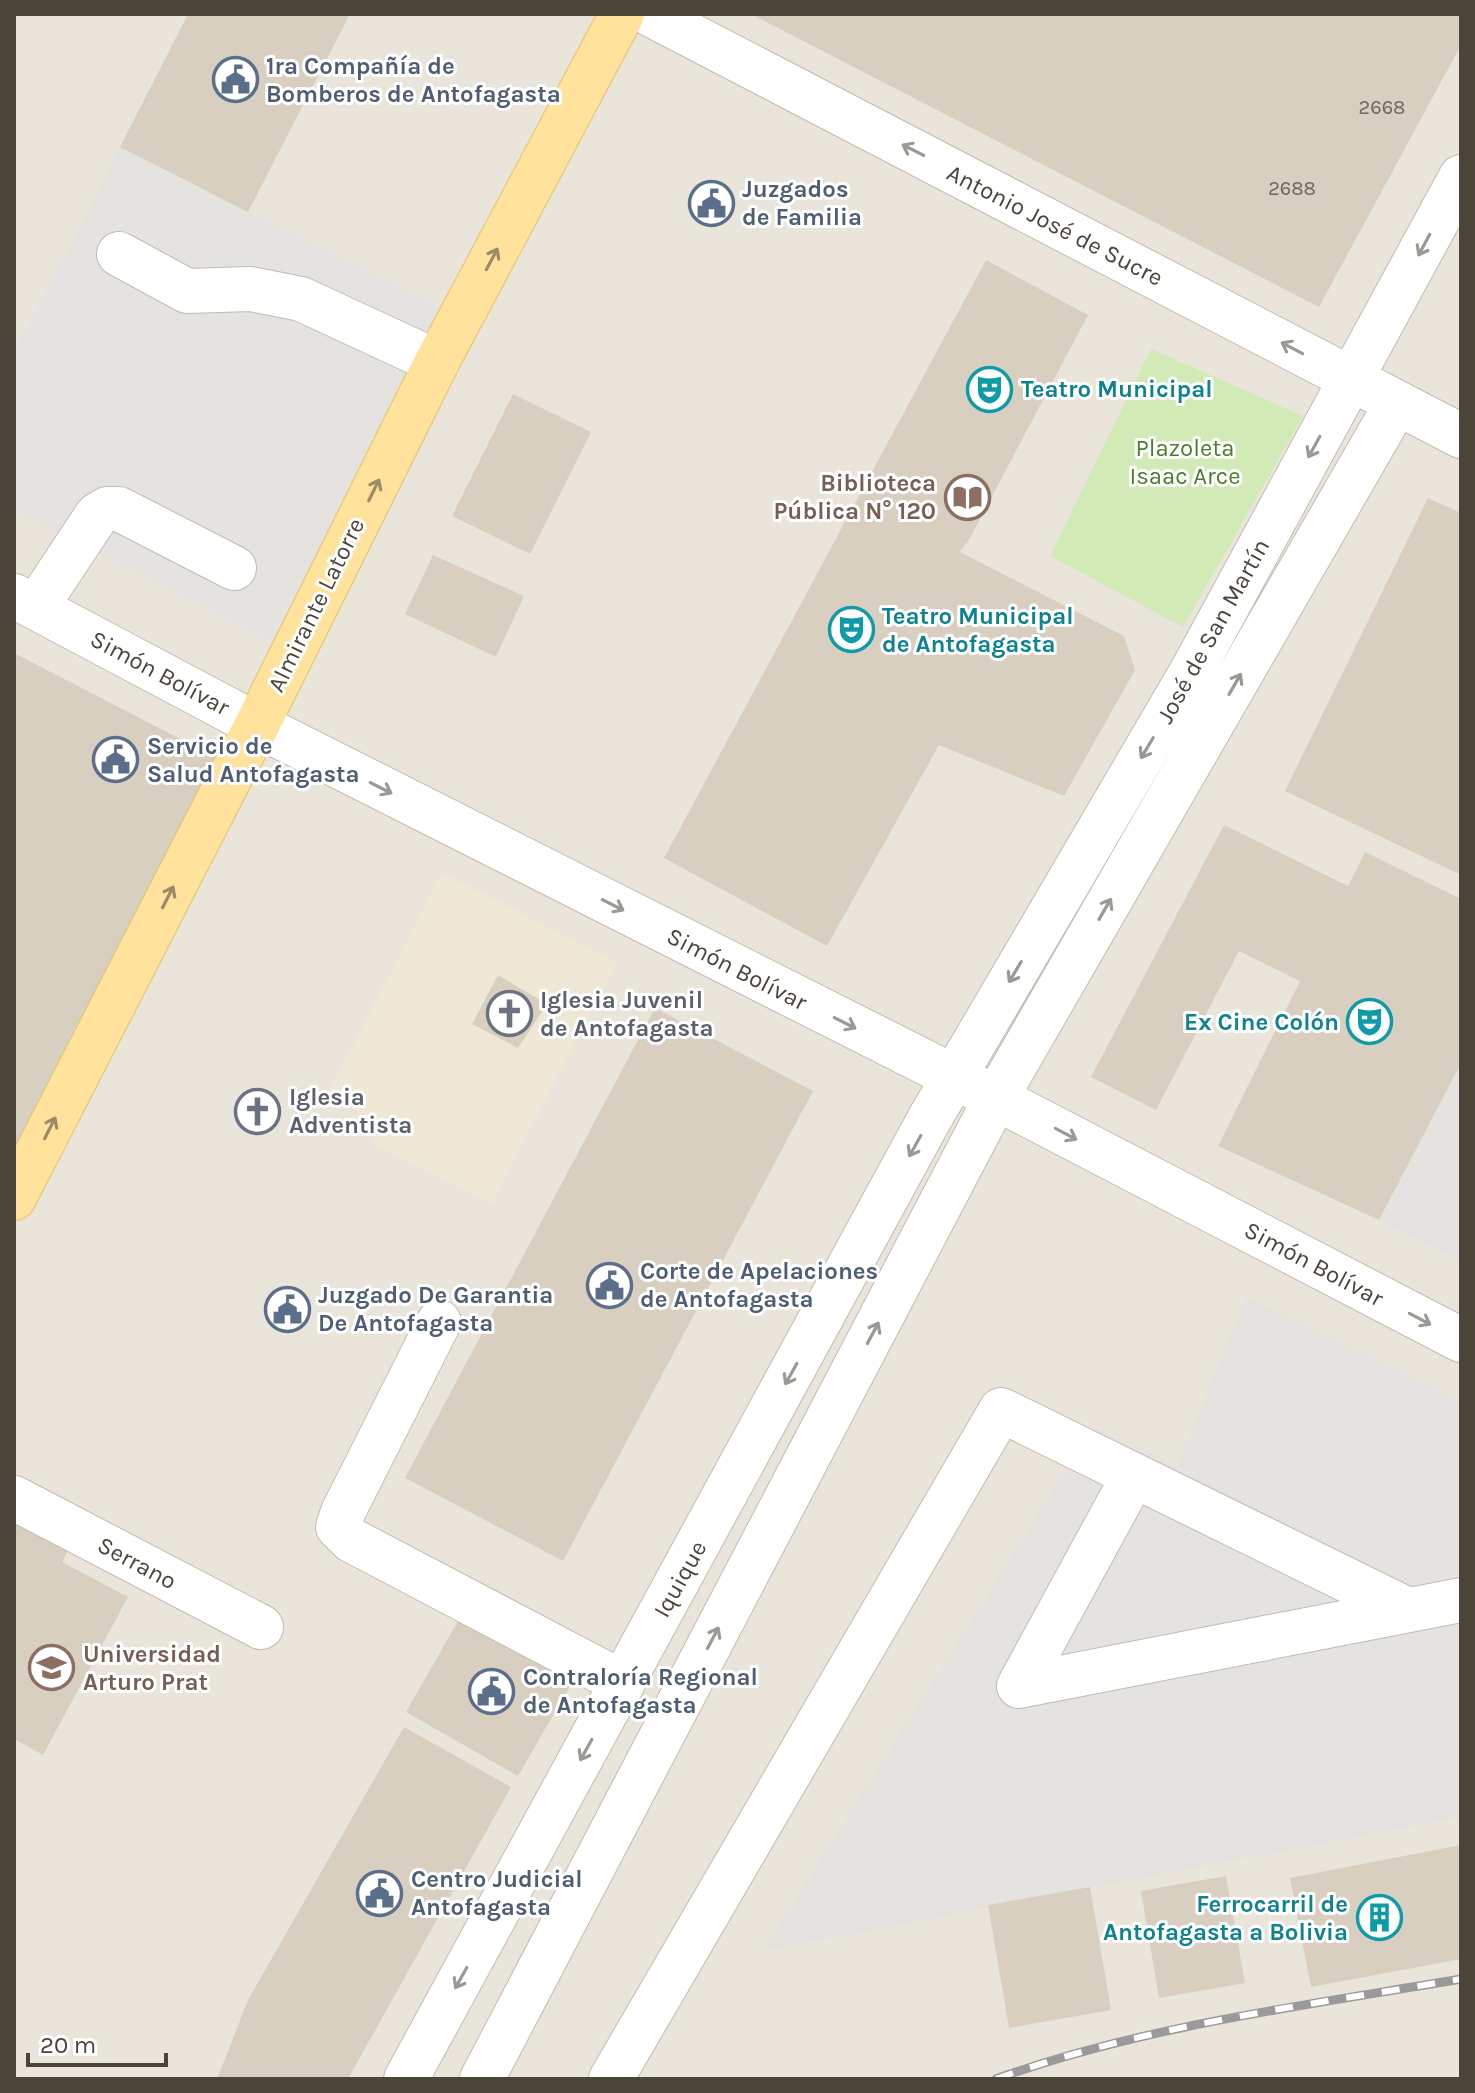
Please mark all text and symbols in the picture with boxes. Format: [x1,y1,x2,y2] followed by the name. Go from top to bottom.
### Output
[266,52,561,108] place label: 1ra Compañía de Bomberos de Antofagasta
[211,56,259,104] public building icon: 1ra Compañía de Bomberos de Antofagasta
[1359,96,1405,119] house number: 2668
[901,142,925,158] one-way arrow
[942,158,1168,292] street label: Antonio José de Sucre
[742,175,862,231] place label: Juzgados de Familia
[1268,177,1316,200] house number: 2688
[687,179,735,227] public building icon: Juzgados de Familia
[1415,233,1431,256] one-way arrow
[485,247,501,271] one-way arrow
[1281,340,1305,356] one-way arrow
[966,365,1014,413] theatre icon: Teatro Municipal
[1021,375,1213,403] place label: Teatro Municipal
[1129,434,1241,490] park label: Plazoleta Isaac Arce
[1306,435,1322,458] one-way arrow
[773,469,936,525] place label: Biblioteca Pública N° 120
[943,473,991,521] library icon: Biblioteca Pública N° 120
[366,478,382,502] one-way arrow
[262,514,370,696] street label: Almirante Latorre
[1151,534,1275,728] street label: José de San Martín
[882,602,1074,658] place label: Teatro Municipal de Antofagasta
[827,606,875,654] theatre icon: Teatro Municipal de Antofagasta
[86,625,235,721] street label: Simón Bolívar
[1227,673,1243,696] one-way arrow
[147,732,360,788] place label: Servicio de Salud Antofagasta
[92,736,140,784] public building icon: Servicio de Salud Antofagasta
[1139,736,1155,759] one-way arrow
[368,781,392,796] one-way arrow
[161,886,177,909] one-way arrow
[600,898,624,914] one-way arrow
[1097,898,1113,921] one-way arrow
[662,922,812,1016] street label: Simón Bolívar
[1007,960,1023,983] one-way arrow
[540,986,714,1042] place label: Iglesia Juvenil de Antofagasta
[485,990,533,1038] church icon: Iglesia Juvenil de Antofagasta
[1346,998,1394,1046] theatre icon: Ex Cine Colón
[1184,1008,1339,1036] place label: Ex Cine Colón
[832,1016,856,1031] one-way arrow
[289,1083,412,1139] place label: Iglesia Adventista
[234,1087,282,1135] church icon: Iglesia Adventista
[42,1117,58,1141] one-way arrow
[1053,1127,1077,1143] one-way arrow
[907,1134,923,1157] one-way arrow
[1240,1216,1389,1312] street label: Simón Bolívar
[640,1257,878,1313] place label: Corte de Apelaciones de Antofagasta
[585,1261,633,1309] public building icon: Corte de Apelaciones de Antofagasta
[318,1281,553,1337] place label: Juzgado De Garantia De Antofagasta
[263,1285,311,1333] public building icon: Juzgado De Garantia De Antofagasta
[1408,1312,1432,1328] one-way arrow
[865,1322,881,1346] one-way arrow
[782,1362,798,1386] one-way arrow
[93,1531,181,1595] street label: Serrano
[648,1536,712,1622] street label: Iquique
[705,1626,721,1650] one-way arrow
[83,1640,221,1696] place label: Universidad Arturo Prat
[28,1644,76,1692] school or university icon: Universidad Arturo Prat
[523,1663,758,1719] place label: Contraloría Regional de Antofagasta
[468,1667,516,1715] public building icon: Contraloría Regional de Antofagasta
[577,1738,593,1761] one-way arrow
[411,1865,583,1921] place label: Centro Judicial Antofagasta
[356,1869,404,1917] public building icon: Centro Judicial Antofagasta
[1103,1890,1348,1946] place label: Ferrocarril de Antofagasta a Bolivia
[1355,1894,1403,1942] building icon: Ferrocarril de Antofagasta a Bolivia
[452,1966,468,1989] one-way arrow
[28,2017,166,2067] scale bar
[40,2031,96,2059] text: 20 m

